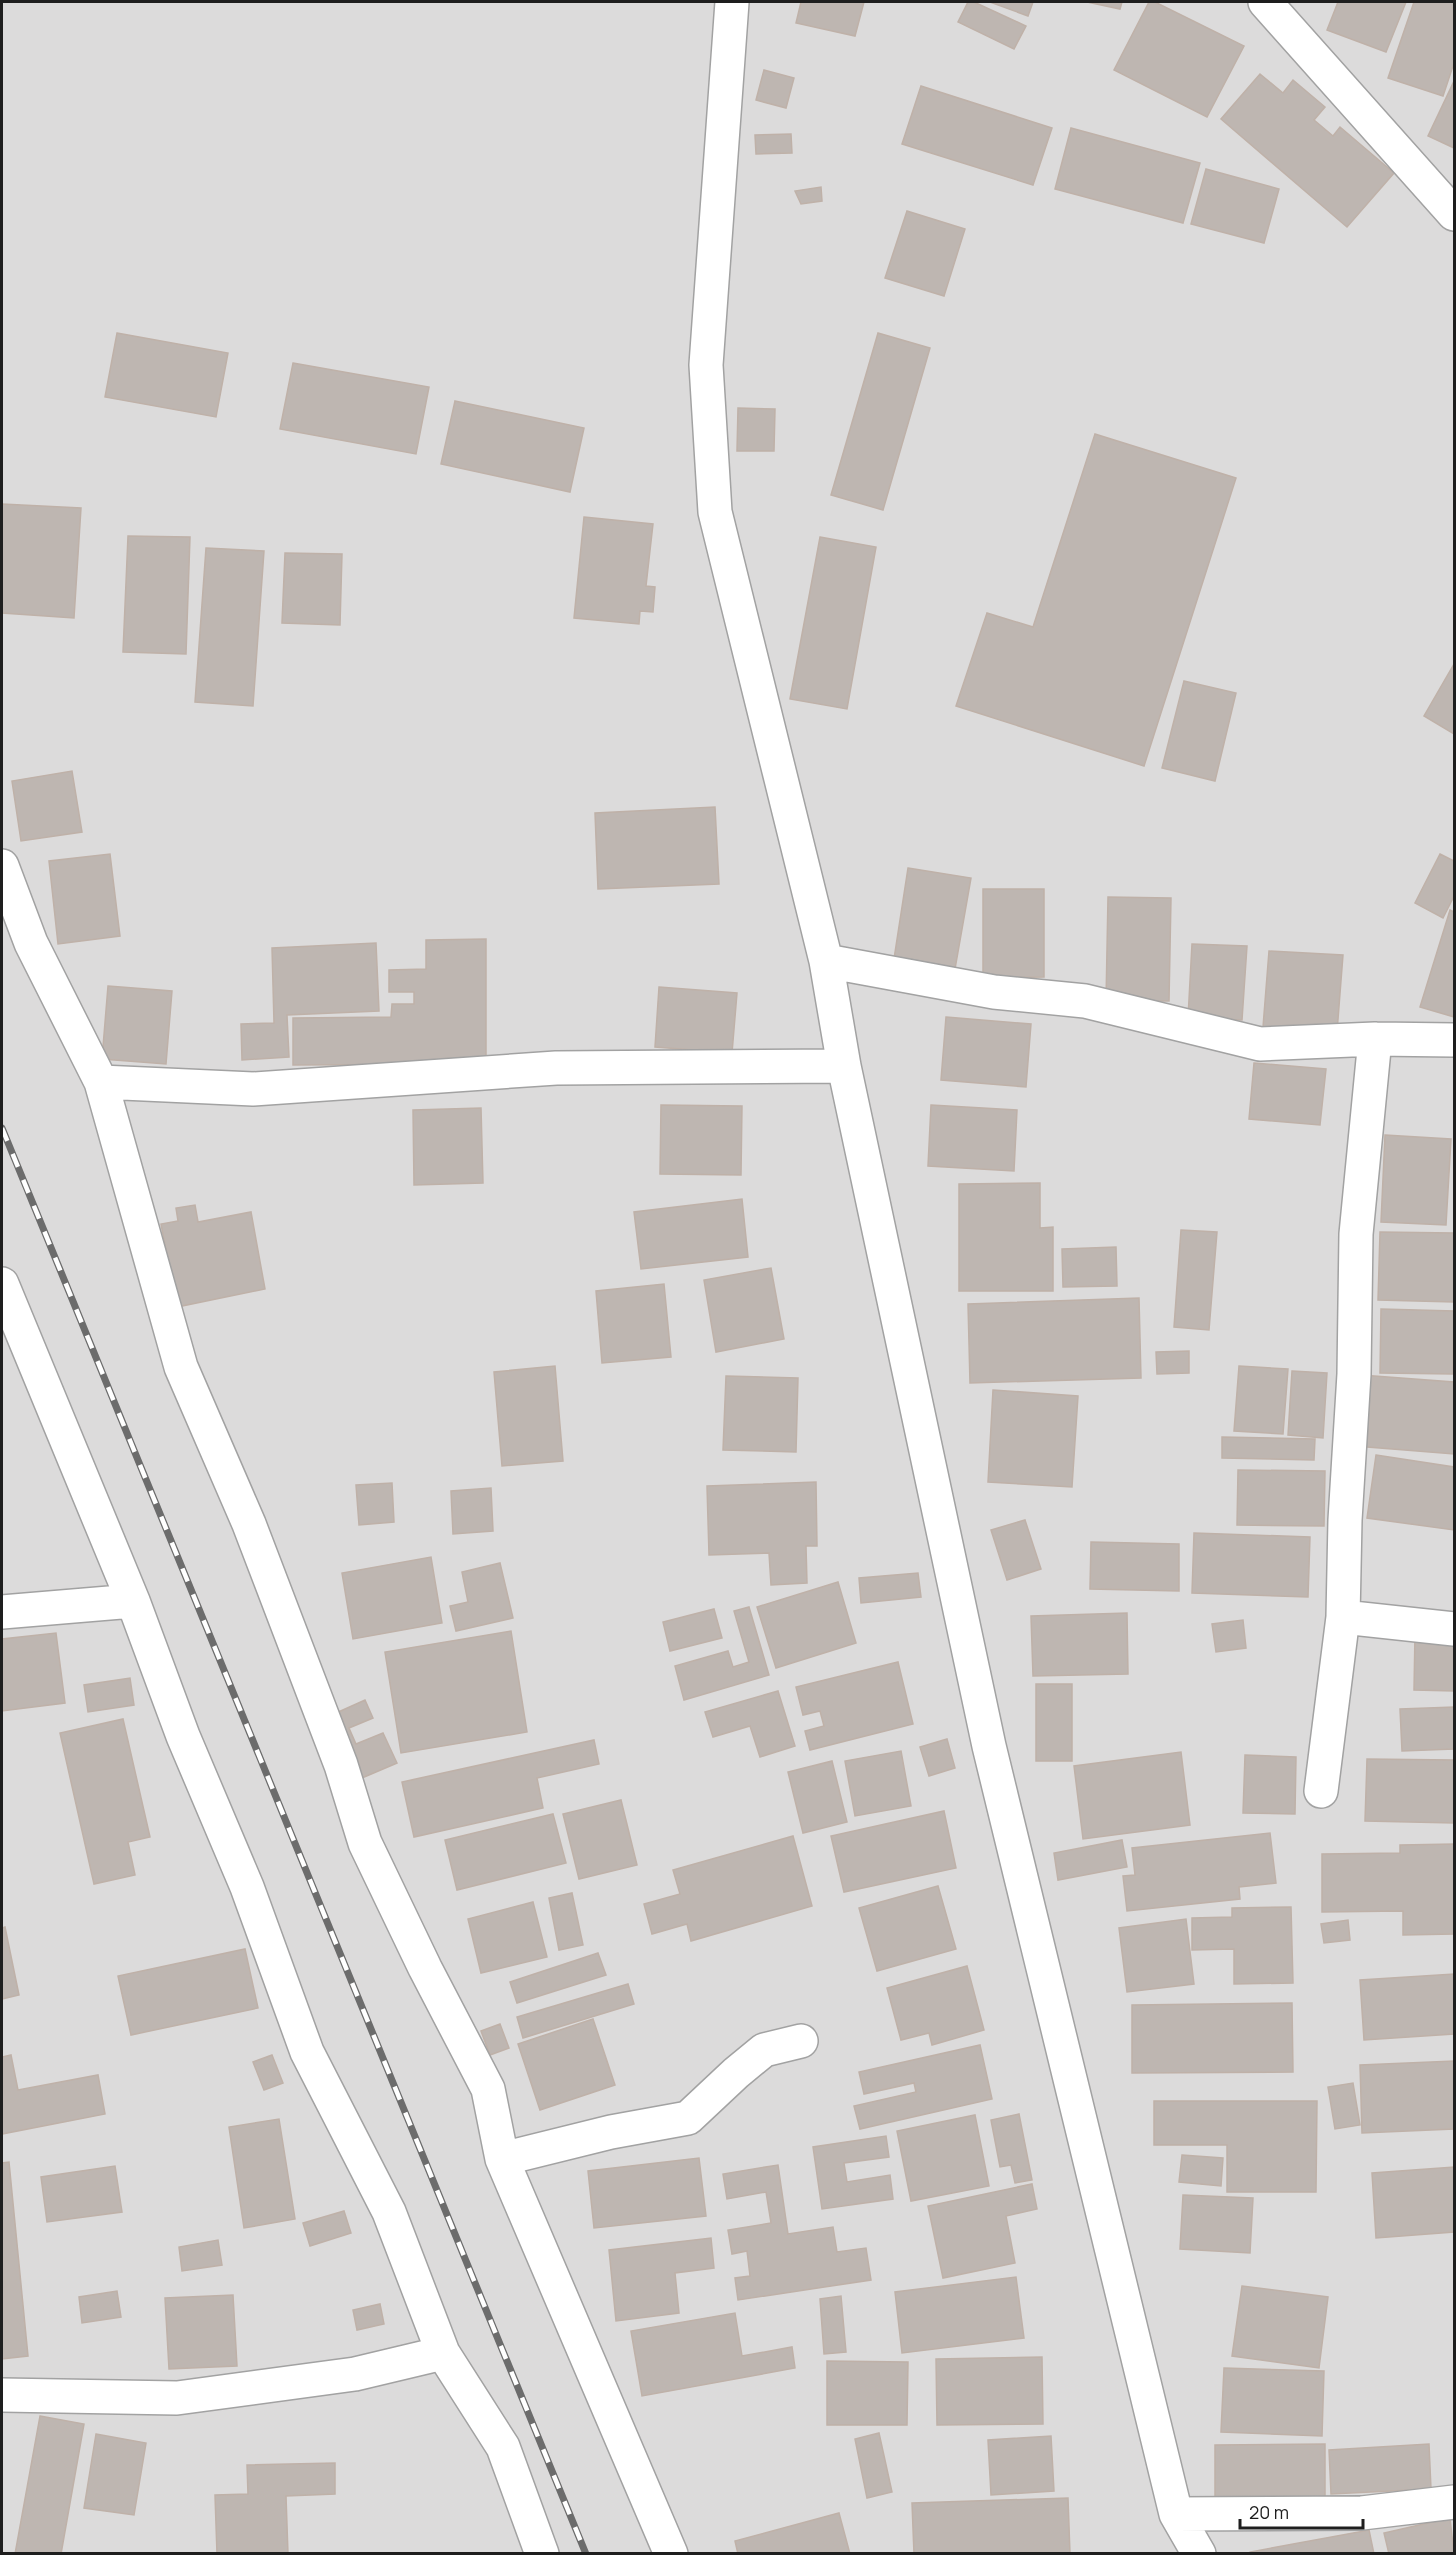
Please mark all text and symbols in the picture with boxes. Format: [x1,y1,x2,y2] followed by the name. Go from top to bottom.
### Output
[1240,2492,1363,2530] scale bar
[1249,2500,1289,2524] text: 20 m

